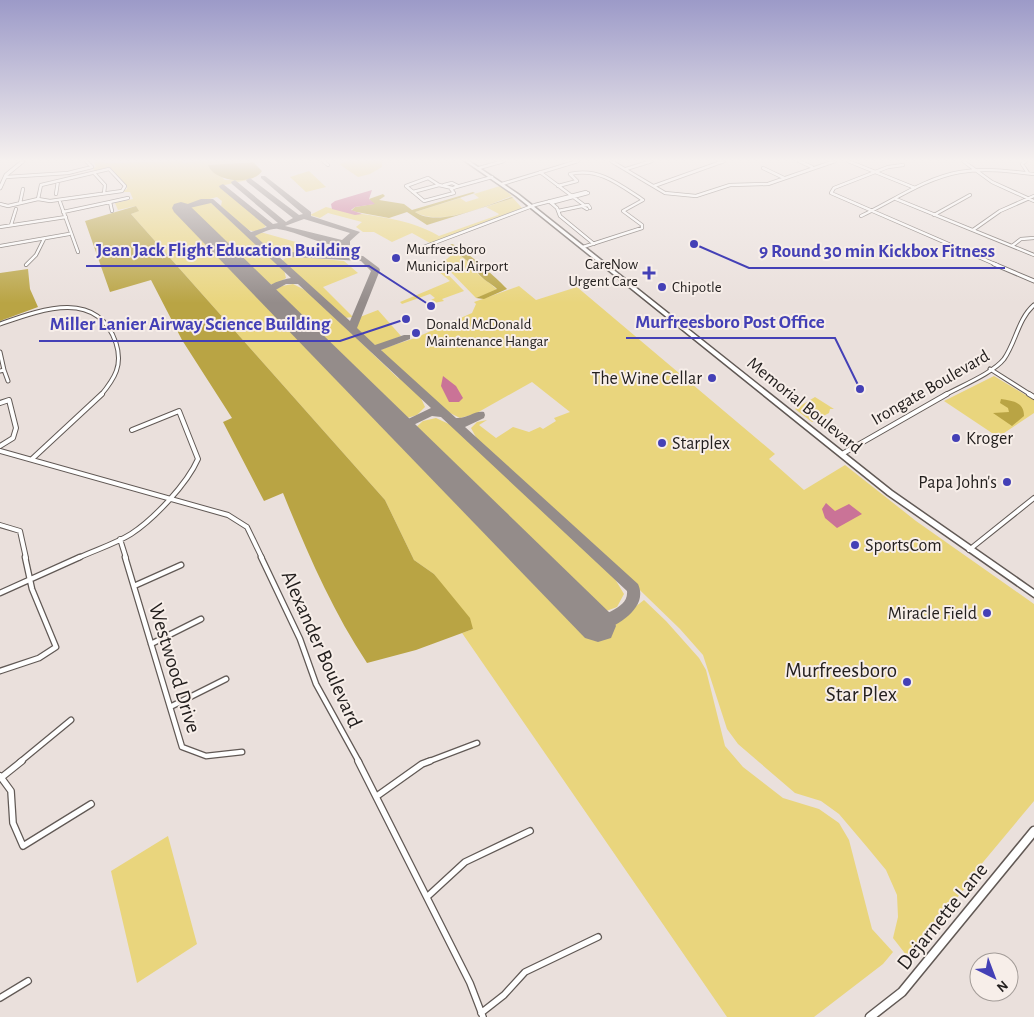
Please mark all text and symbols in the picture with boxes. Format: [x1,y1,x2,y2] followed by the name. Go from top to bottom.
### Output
[86,232,369,266] callout: Jean Jack Flight Education Building
[749,234,1005,268] callout: 9 Round 30 min Kickbox Fitness
[96,241,360,260] text: Jean Jack Flight Education Building
[406,242,508,274] place label: Murfreesboro Municipal Airport
[759,242,995,261] text: 9 Round 30 min Kickbox Fitness
[390,252,402,264] marker: Murfreesboro Municipal Airport
[569,257,638,289] place label: CareNow Urgent Care
[642,266,656,280] marker: CareNow Urgent Care
[672,280,722,295] place label: Chipotle
[656,281,668,293] marker: Chipotle
[626,304,835,338] callout: Murfreesboro Post Office
[39,307,340,341] callout: Miller Lanier Airway Science Building
[635,313,825,332] text: Murfreesboro Post Office
[50,315,331,334] text: Miller Lanier Airway Science Building
[426,317,548,349] place label: Donald McDonald Maintenance Hangar
[410,327,422,339] marker: Donald McDonald Maintenance Hangar
[868,347,993,429] street label: Irongate Boulevard
[744,354,865,457] street label: Memorial Boulevard
[592,370,702,388] place label: The Wine Cellar
[706,372,718,384] marker: The Wine Cellar
[966,430,1013,448] place label: Kroger
[950,432,962,444] marker: Kroger
[672,435,730,453] place label: Starplex
[656,437,668,449] marker: Starplex
[918,474,997,492] place label: Papa John's
[1001,476,1013,488] marker: Papa John's
[865,537,942,555] place label: SportsCom
[849,539,861,551] marker: SportsCom
[277,568,366,731] street label: Alexander Boulevard
[145,601,204,736] street label: Westwood Drive
[888,605,977,623] place label: Miracle Field
[981,607,993,619] marker: Miracle Field
[785,660,897,705] place label: Murfreesboro Star Plex
[901,676,913,688] marker: Murfreesboro Star Plex
[893,859,992,974] street label: Dejarnette Lane
[969,952,1019,1002] north arrow
[994,977,1010,994] text: N

